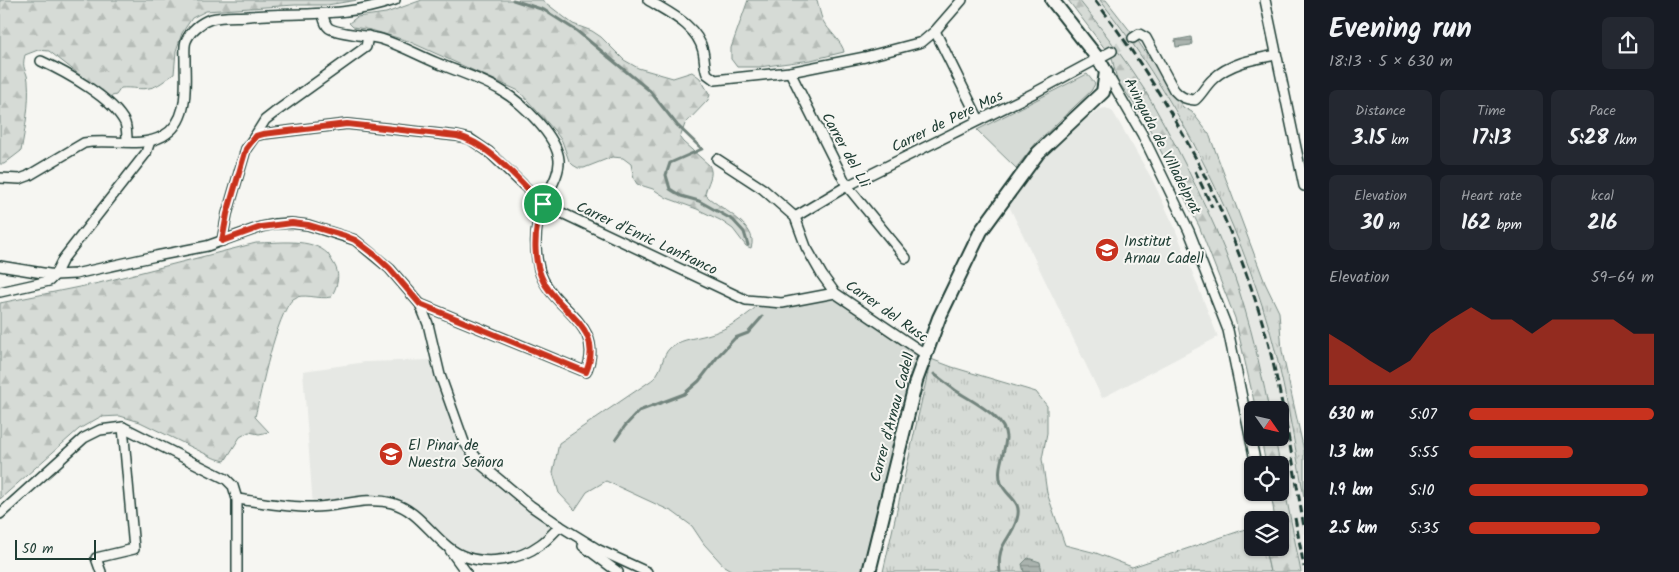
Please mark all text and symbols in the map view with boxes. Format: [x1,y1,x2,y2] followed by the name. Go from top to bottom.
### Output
[1329,7,1472,52] text: Evening run
[1602,17,1654,69] button: share
[1329,49,1453,74] text: 18:13 · 5 × 630 m
[1117,74,1207,219] street label: Avinguda de Villadelprat
[887,84,1008,159] street label: Carrer de Pere Mas
[1355,100,1406,122] text: Distance
[1477,100,1506,122] text: Time
[1589,100,1616,122] text: Pace
[814,108,876,194] street label: Carrer del Lli
[1352,122,1386,155] text: 3.15
[1472,122,1511,155] text: 17:13
[1568,122,1609,155] text: 5:28
[1386,129,1409,151] text: km
[1609,129,1637,151] text: /km
[522,183,564,225] pin
[1354,185,1407,207] text: Elevation
[1461,185,1522,207] text: Heart rate
[1591,185,1614,207] text: kcal
[529,190,557,218] icon: arrive
[572,196,721,282] street label: Carrer d'Enric Lanfranco
[1361,207,1383,240] text: 30
[1461,207,1491,240] text: 162
[1588,207,1617,240] text: 216
[1383,214,1400,236] text: m
[1491,214,1522,236] text: bpm
[1124,230,1204,271] place label: Institut Arnau Cadell
[1094,237,1120,263] school or university icon: Institut Arnau Cadell
[1329,265,1390,290] text: Elevation
[1591,265,1654,290] text: 59–64 m
[840,274,933,350] street label: Carrer del Rusc
[864,349,922,485] street label: Carrer d'Arnau Cadell
[1244,401,1289,446] north arrow
[1244,401,1289,556] map controls
[1329,402,1374,427] text: 630 m
[1409,402,1437,427] text: 5:07
[408,434,504,475] place label: El Pinar de Nuestra Señora
[1329,440,1374,465] text: 1.3 km
[1409,440,1439,465] text: 5:55
[378,441,404,467] school or university icon: El Pinar de Nuestra Señora
[1244,456,1289,501] button: locate
[1329,478,1373,503] text: 1.9 km
[1409,478,1435,503] text: 5:10
[1244,511,1289,556] button: layers
[1329,516,1377,541] text: 2.5 km
[1409,516,1439,541] text: 5:35
[15,537,96,560] scale bar
[22,538,53,560] text: 50 m

